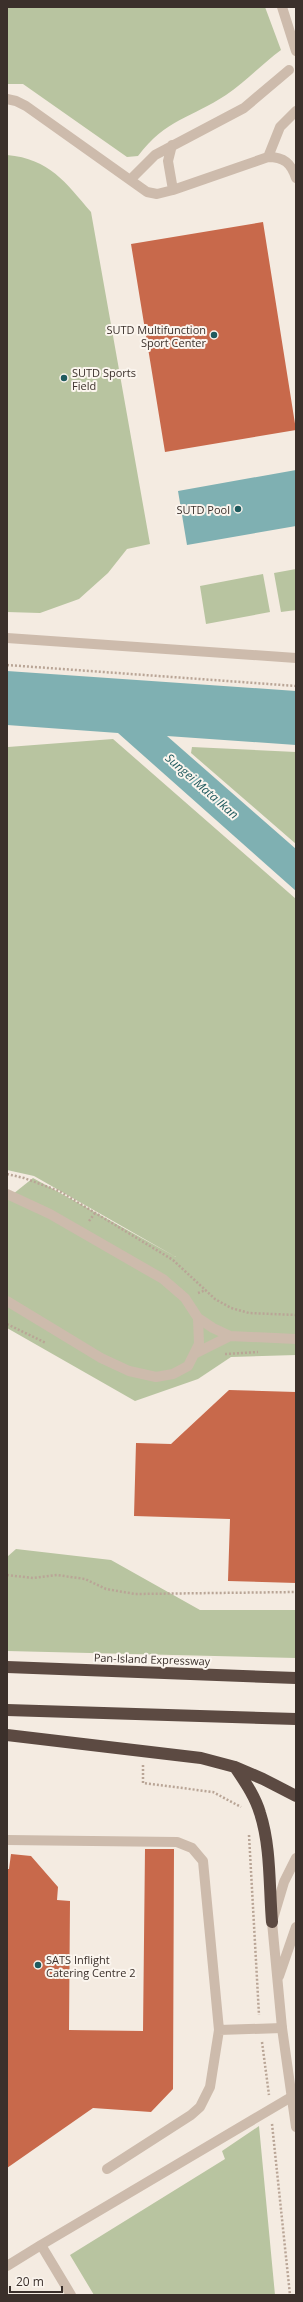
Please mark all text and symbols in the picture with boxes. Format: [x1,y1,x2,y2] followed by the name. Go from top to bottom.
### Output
[106,322,206,350] place label: SUTD Multifunction Sport Center
[209,330,219,340] marker: SUTD Multifunction Sport Center
[72,365,136,393] place label: SUTD Sports Field
[59,373,69,383] marker: SUTD Sports Field
[176,502,230,517] place label: SUTD Pool
[233,504,243,514] marker: SUTD Pool
[162,749,242,823] water label: Sungei Mata Ikan
[94,1649,211,1669] street label: Pan-Island Expressway
[46,1952,136,1980] place label: SATS Inflight Catering Centre 2
[33,1960,43,1970] marker: SATS Inflight Catering Centre 2
[10,2268,62,2294] scale bar
[16,2273,44,2290] text: 20 m

